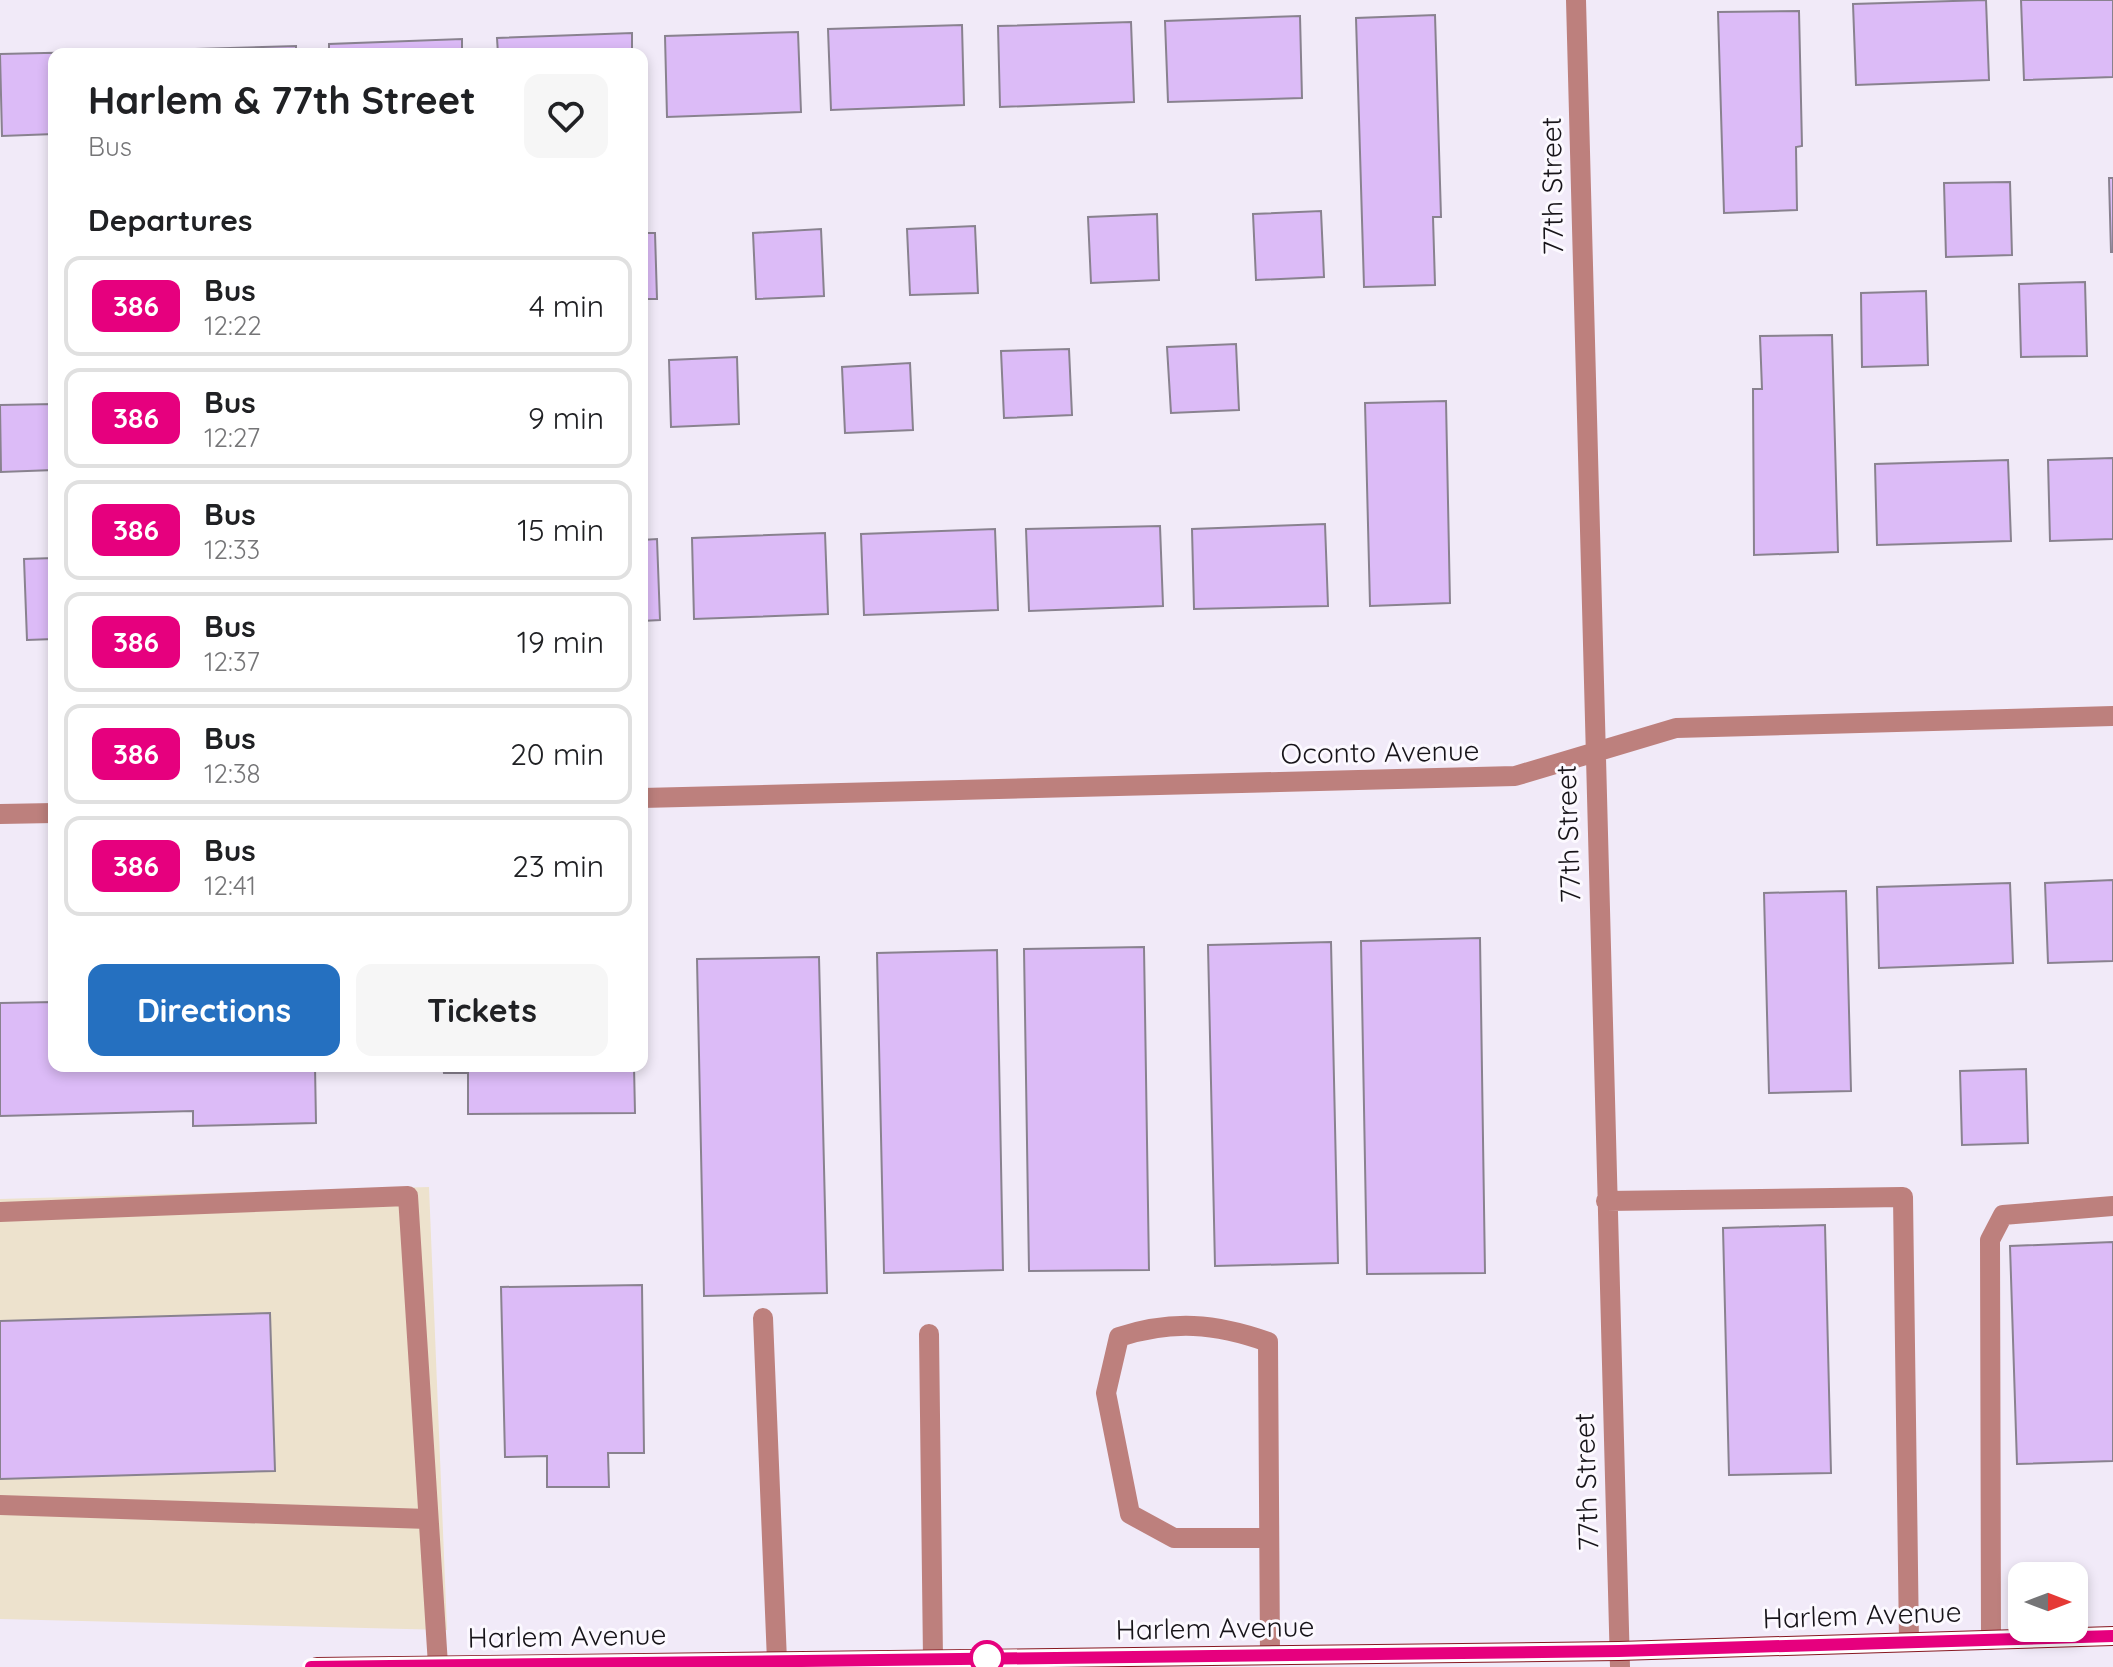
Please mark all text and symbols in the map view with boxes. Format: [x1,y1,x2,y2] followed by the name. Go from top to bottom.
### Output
[524,74,608,158] button: heart
[88,76,476,124] text: Harlem & 77th Street
[1533,117,1570,255] street label: 77th Street
[88,130,132,163] text: Bus
[88,201,253,239] text: Departures
[204,271,256,309] text: Bus
[529,287,604,325] text: 4 min
[113,288,159,323] text: 386
[204,309,262,342] text: 12:22
[204,383,256,421] text: Bus
[528,399,604,437] text: 9 min
[113,400,159,435] text: 386
[204,421,260,454] text: 12:27
[204,495,256,533] text: Bus
[517,511,604,549] text: 15 min
[113,512,159,547] text: 386
[204,533,260,566] text: 12:33
[204,607,256,645] text: Bus
[517,623,604,661] text: 19 min
[113,624,159,659] text: 386
[204,645,260,678] text: 12:37
[204,719,256,757] text: Bus
[1280,732,1480,771] street label: Oconto Avenue
[510,735,604,773] text: 20 min
[113,736,159,771] text: 386
[204,757,261,790] text: 12:38
[1548,764,1587,904] street label: 77th Street
[204,831,256,869] text: Bus
[512,847,604,885] text: 23 min
[113,848,159,883] text: 386
[204,869,256,902] text: 12:41
[88,964,340,1056] button: Directions
[356,964,608,1056] button: Tickets
[1566,1412,1605,1552] street label: 77th Street
[2008,1562,2088,1642] north arrow
[2008,1562,2088,1642] map controls
[1762,1594,1962,1635] street label: Harlem Avenue
[1115,1608,1315,1647] street label: Harlem Avenue
[467,1616,667,1655] street label: Harlem Avenue
[970,1641,1004,1667] unlabelled marker

